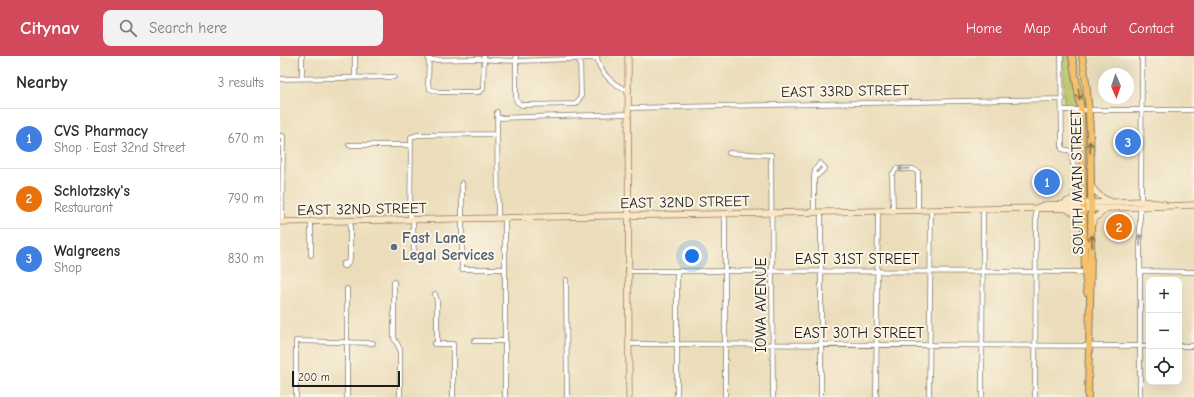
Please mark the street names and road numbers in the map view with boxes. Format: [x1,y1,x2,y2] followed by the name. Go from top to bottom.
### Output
[781,81,910,101] street label: EAST 33RD STREET
[1067,109,1087,255] street label: SOUTH MAIN STREET
[620,192,750,212] street label: EAST 32ND STREET
[297,199,427,219] street label: EAST 32ND STREET
[795,250,919,268] street label: EAST 31ST STREET
[752,257,770,353] street label: IOWA AVENUE
[794,324,924,342] street label: EAST 30TH STREET

